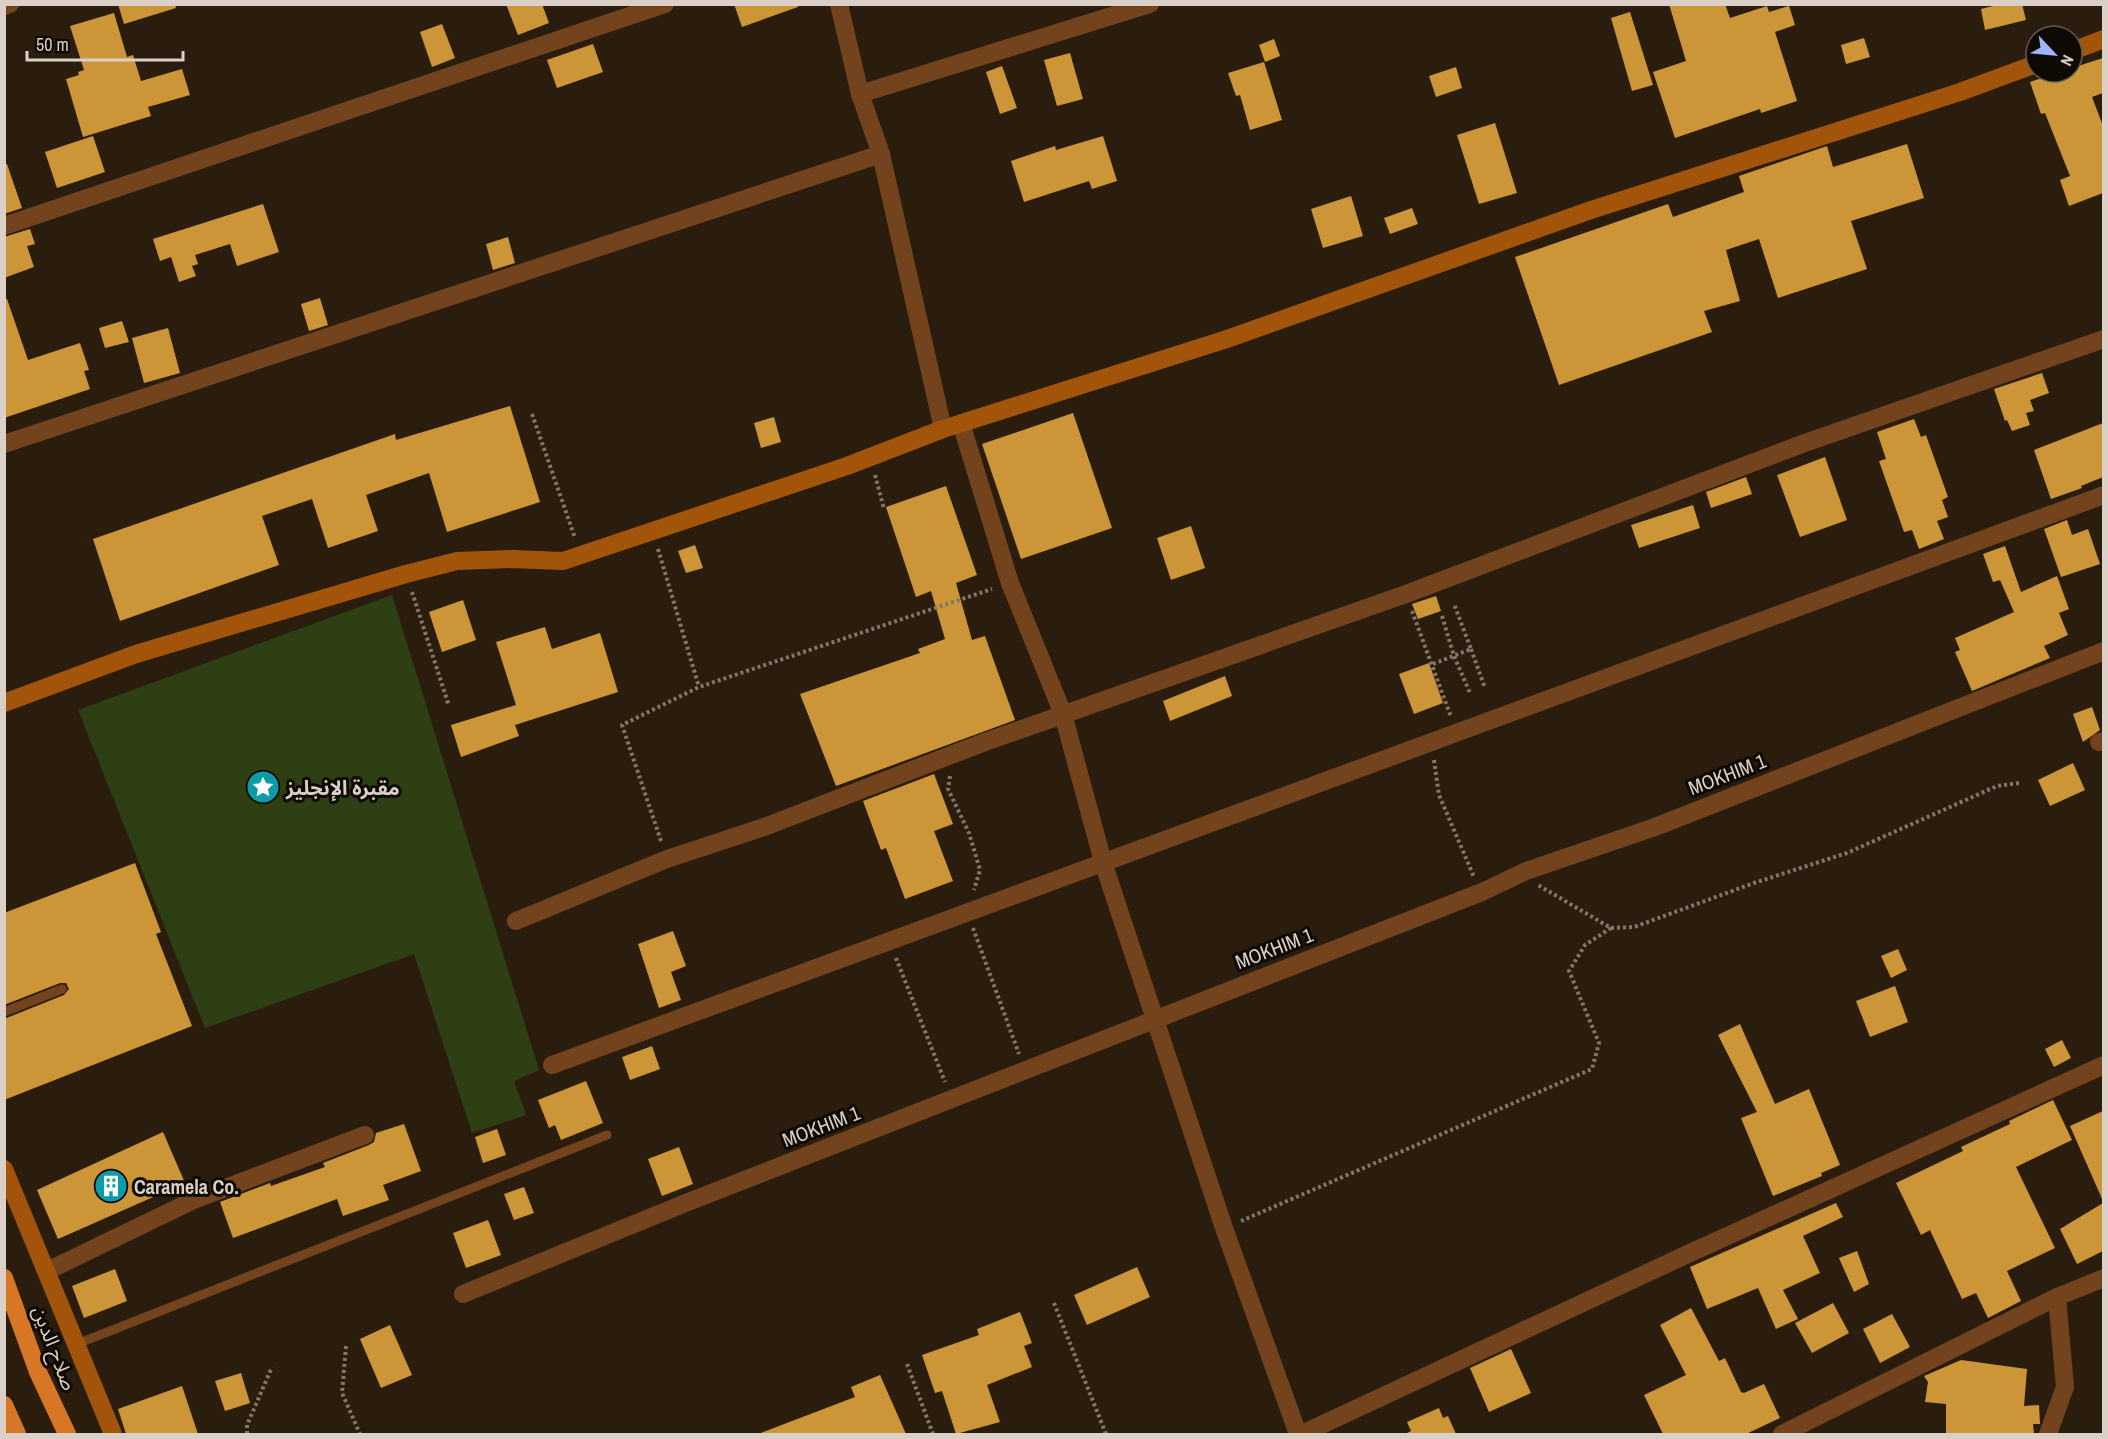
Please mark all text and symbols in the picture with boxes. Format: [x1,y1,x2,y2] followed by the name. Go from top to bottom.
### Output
[27,24,183,62] scale bar
[2024,24,2084,84] north arrow
[36,32,69,57] text: 50 m
[2056,51,2079,70] text: N
[1684,747,1770,801] street label: MOKHIM 1
[245,769,281,805] place icon: مقبرة الإنجليز
[285,774,400,802] place label: مقبرة الإنجليز
[1231,921,1317,975] street label: MOKHIM 1
[778,1099,864,1153] street label: MOKHIM 1
[93,1168,129,1204] building icon: Caramela Co.
[134,1173,239,1200] place label: Caramela Co.
[25,1302,83,1395] street label: صلاح الدين

